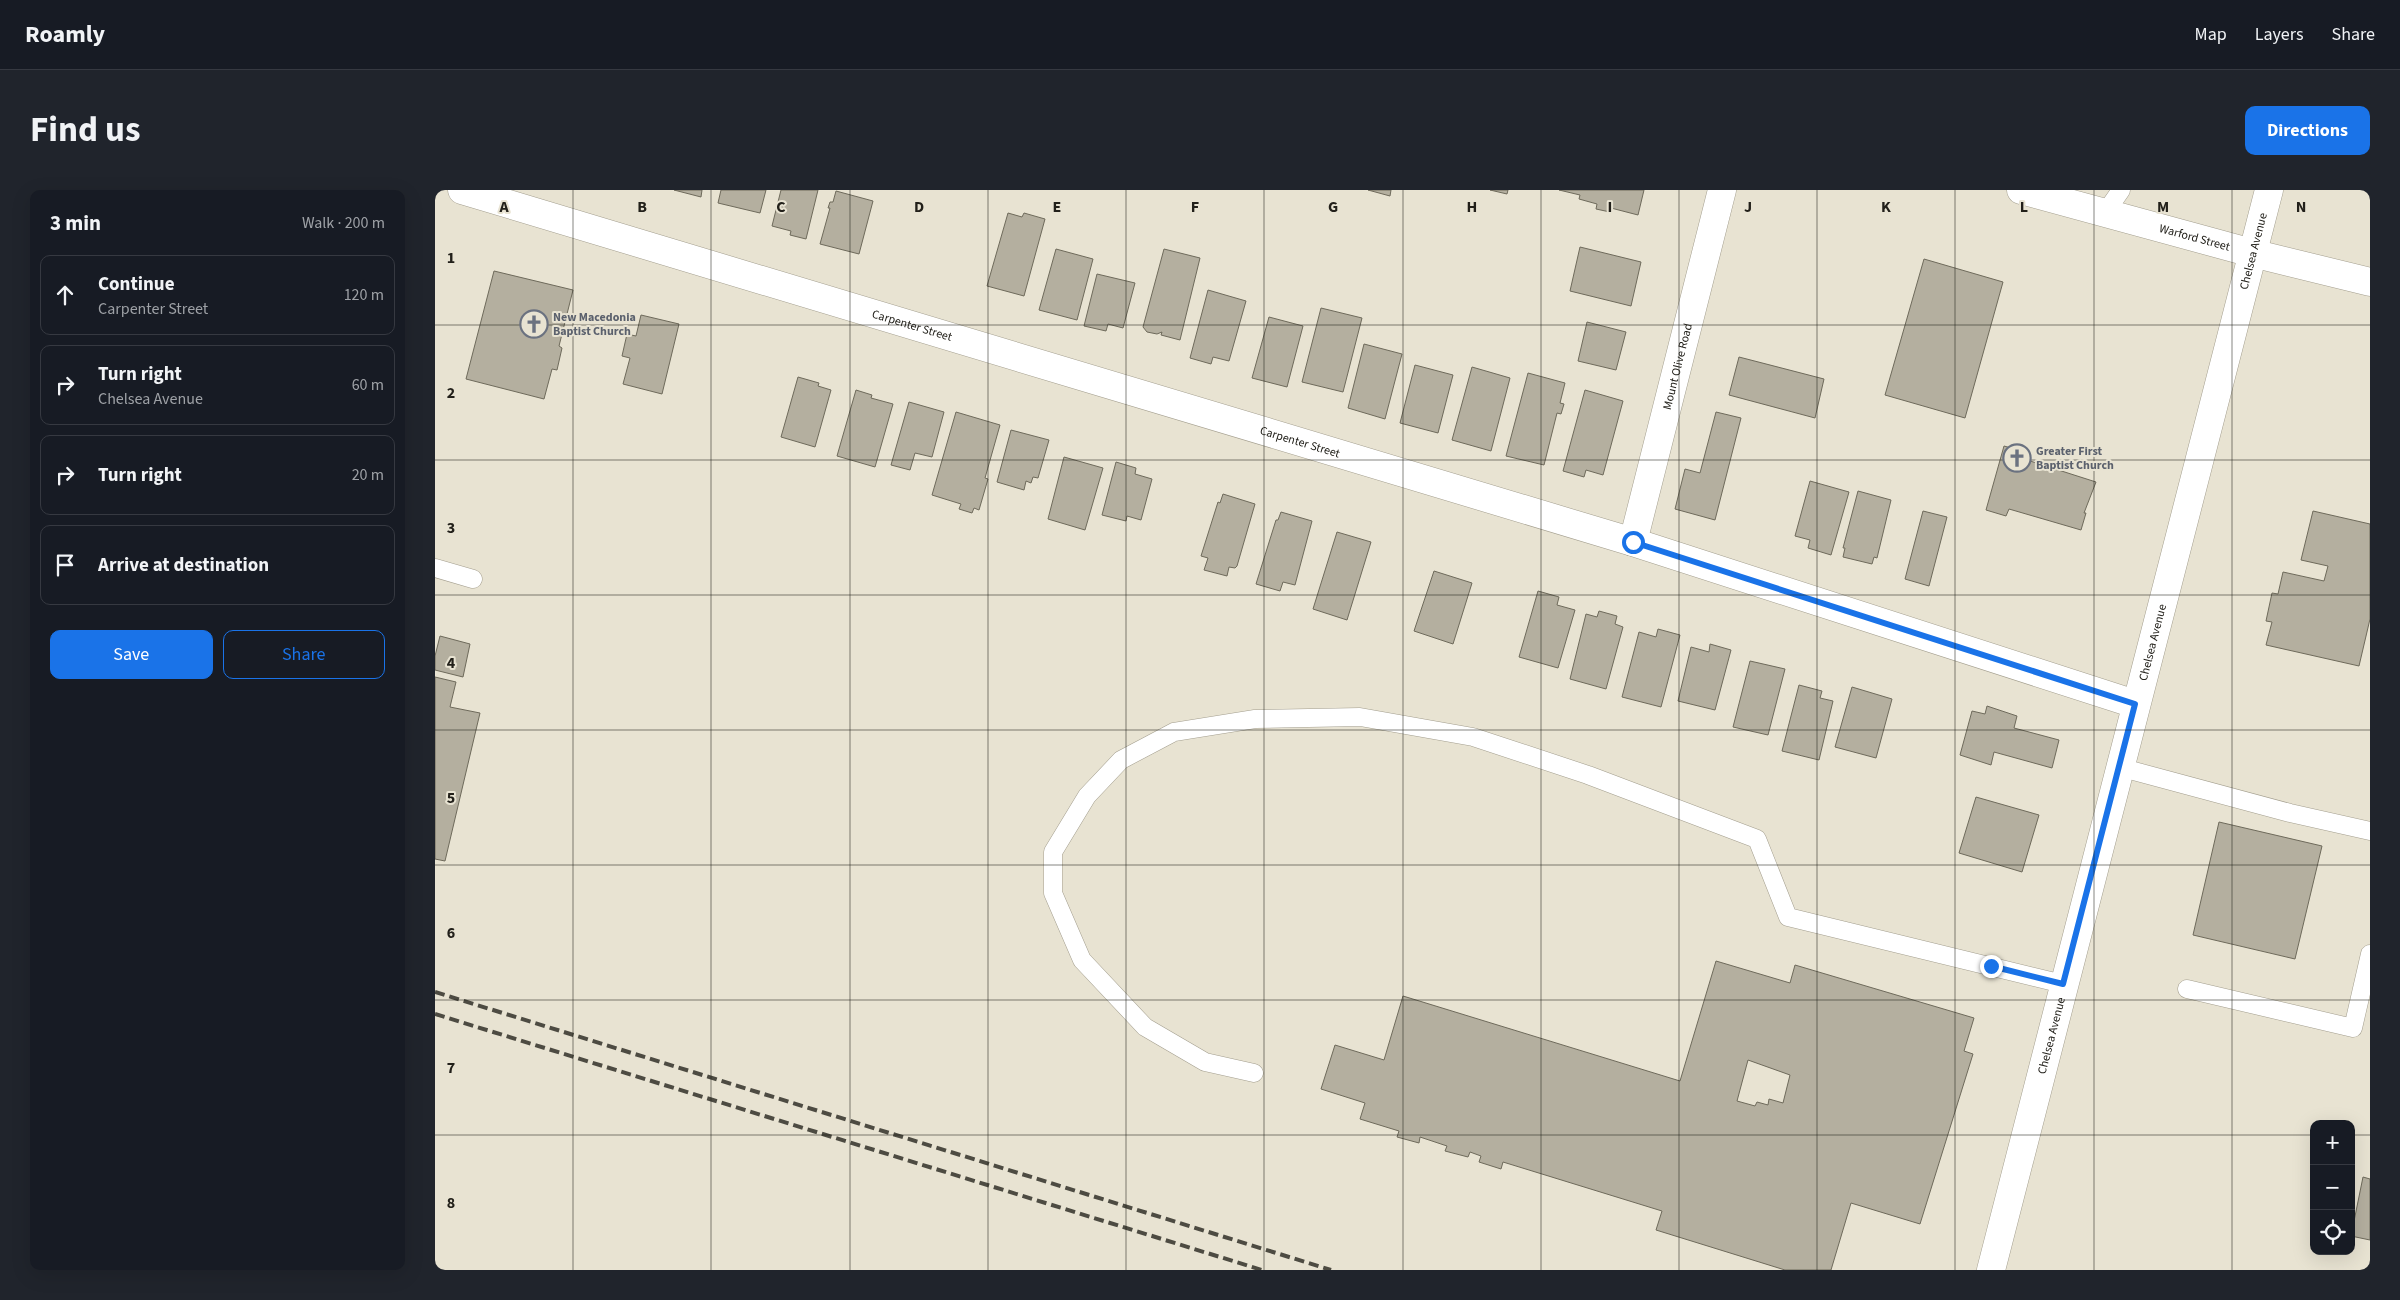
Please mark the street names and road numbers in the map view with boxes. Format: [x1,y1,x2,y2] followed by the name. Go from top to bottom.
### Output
[2236,211,2272,292] street label: Chelsea Avenue
[2157,220,2232,256] street label: Warford Street
[870,306,954,346] street label: Carpenter Street
[1659,322,1697,412] street label: Mount Olive Road
[1258,422,1342,462] street label: Carpenter Street
[2135,602,2171,683] street label: Chelsea Avenue
[2034,995,2070,1076] street label: Chelsea Avenue

